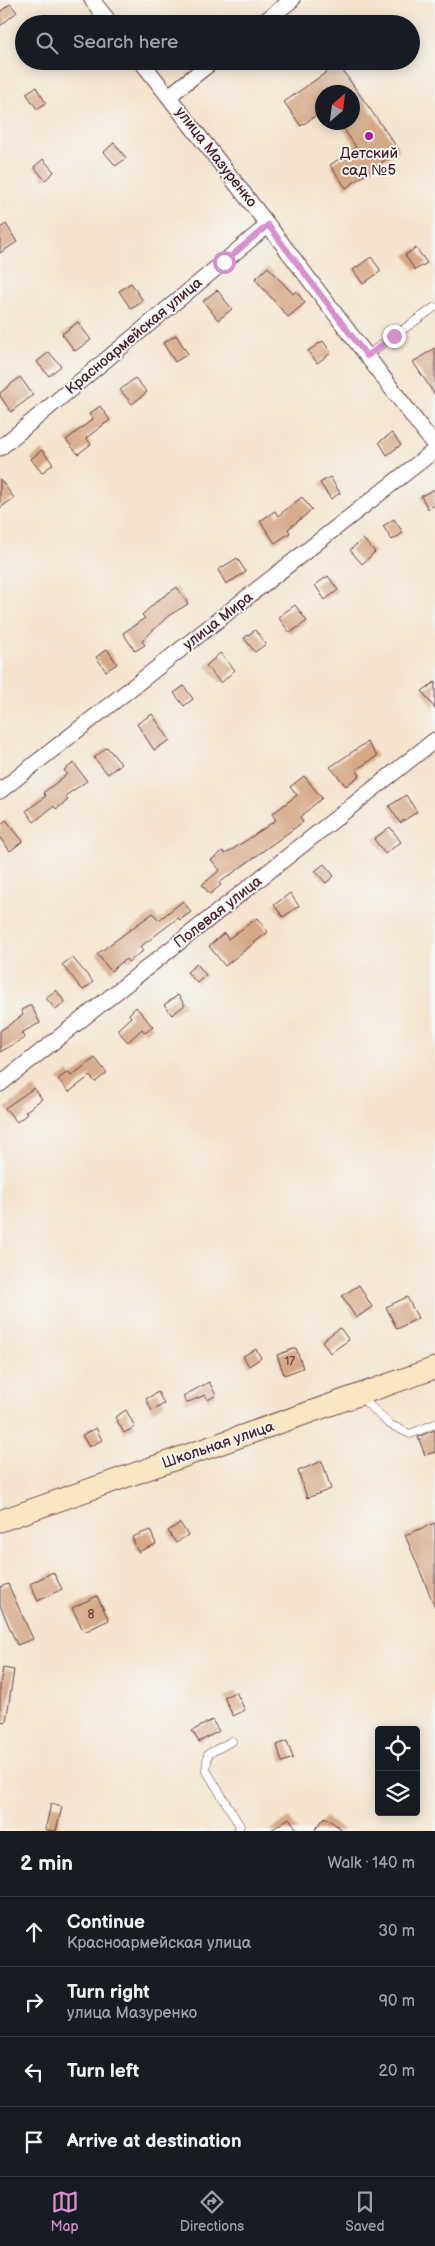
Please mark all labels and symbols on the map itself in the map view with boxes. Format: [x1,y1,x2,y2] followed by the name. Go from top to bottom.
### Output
[315,85,360,130] north arrow
[171,103,261,211] street label: улица Мазуренко
[363,130,375,142] marker: Детский сад №5
[340,144,398,180] place label: Детский сад №5
[213,251,236,274] route start
[62,273,206,399] street label: Красноармейская улица
[383,325,406,348] route end
[179,588,257,654] street label: улица Мира
[170,872,266,952] street label: Полевая улица
[285,1354,295,1369] house number: 17
[160,1417,277,1473] street label: Школьная улица
[88,1607,95,1622] house number: 8

